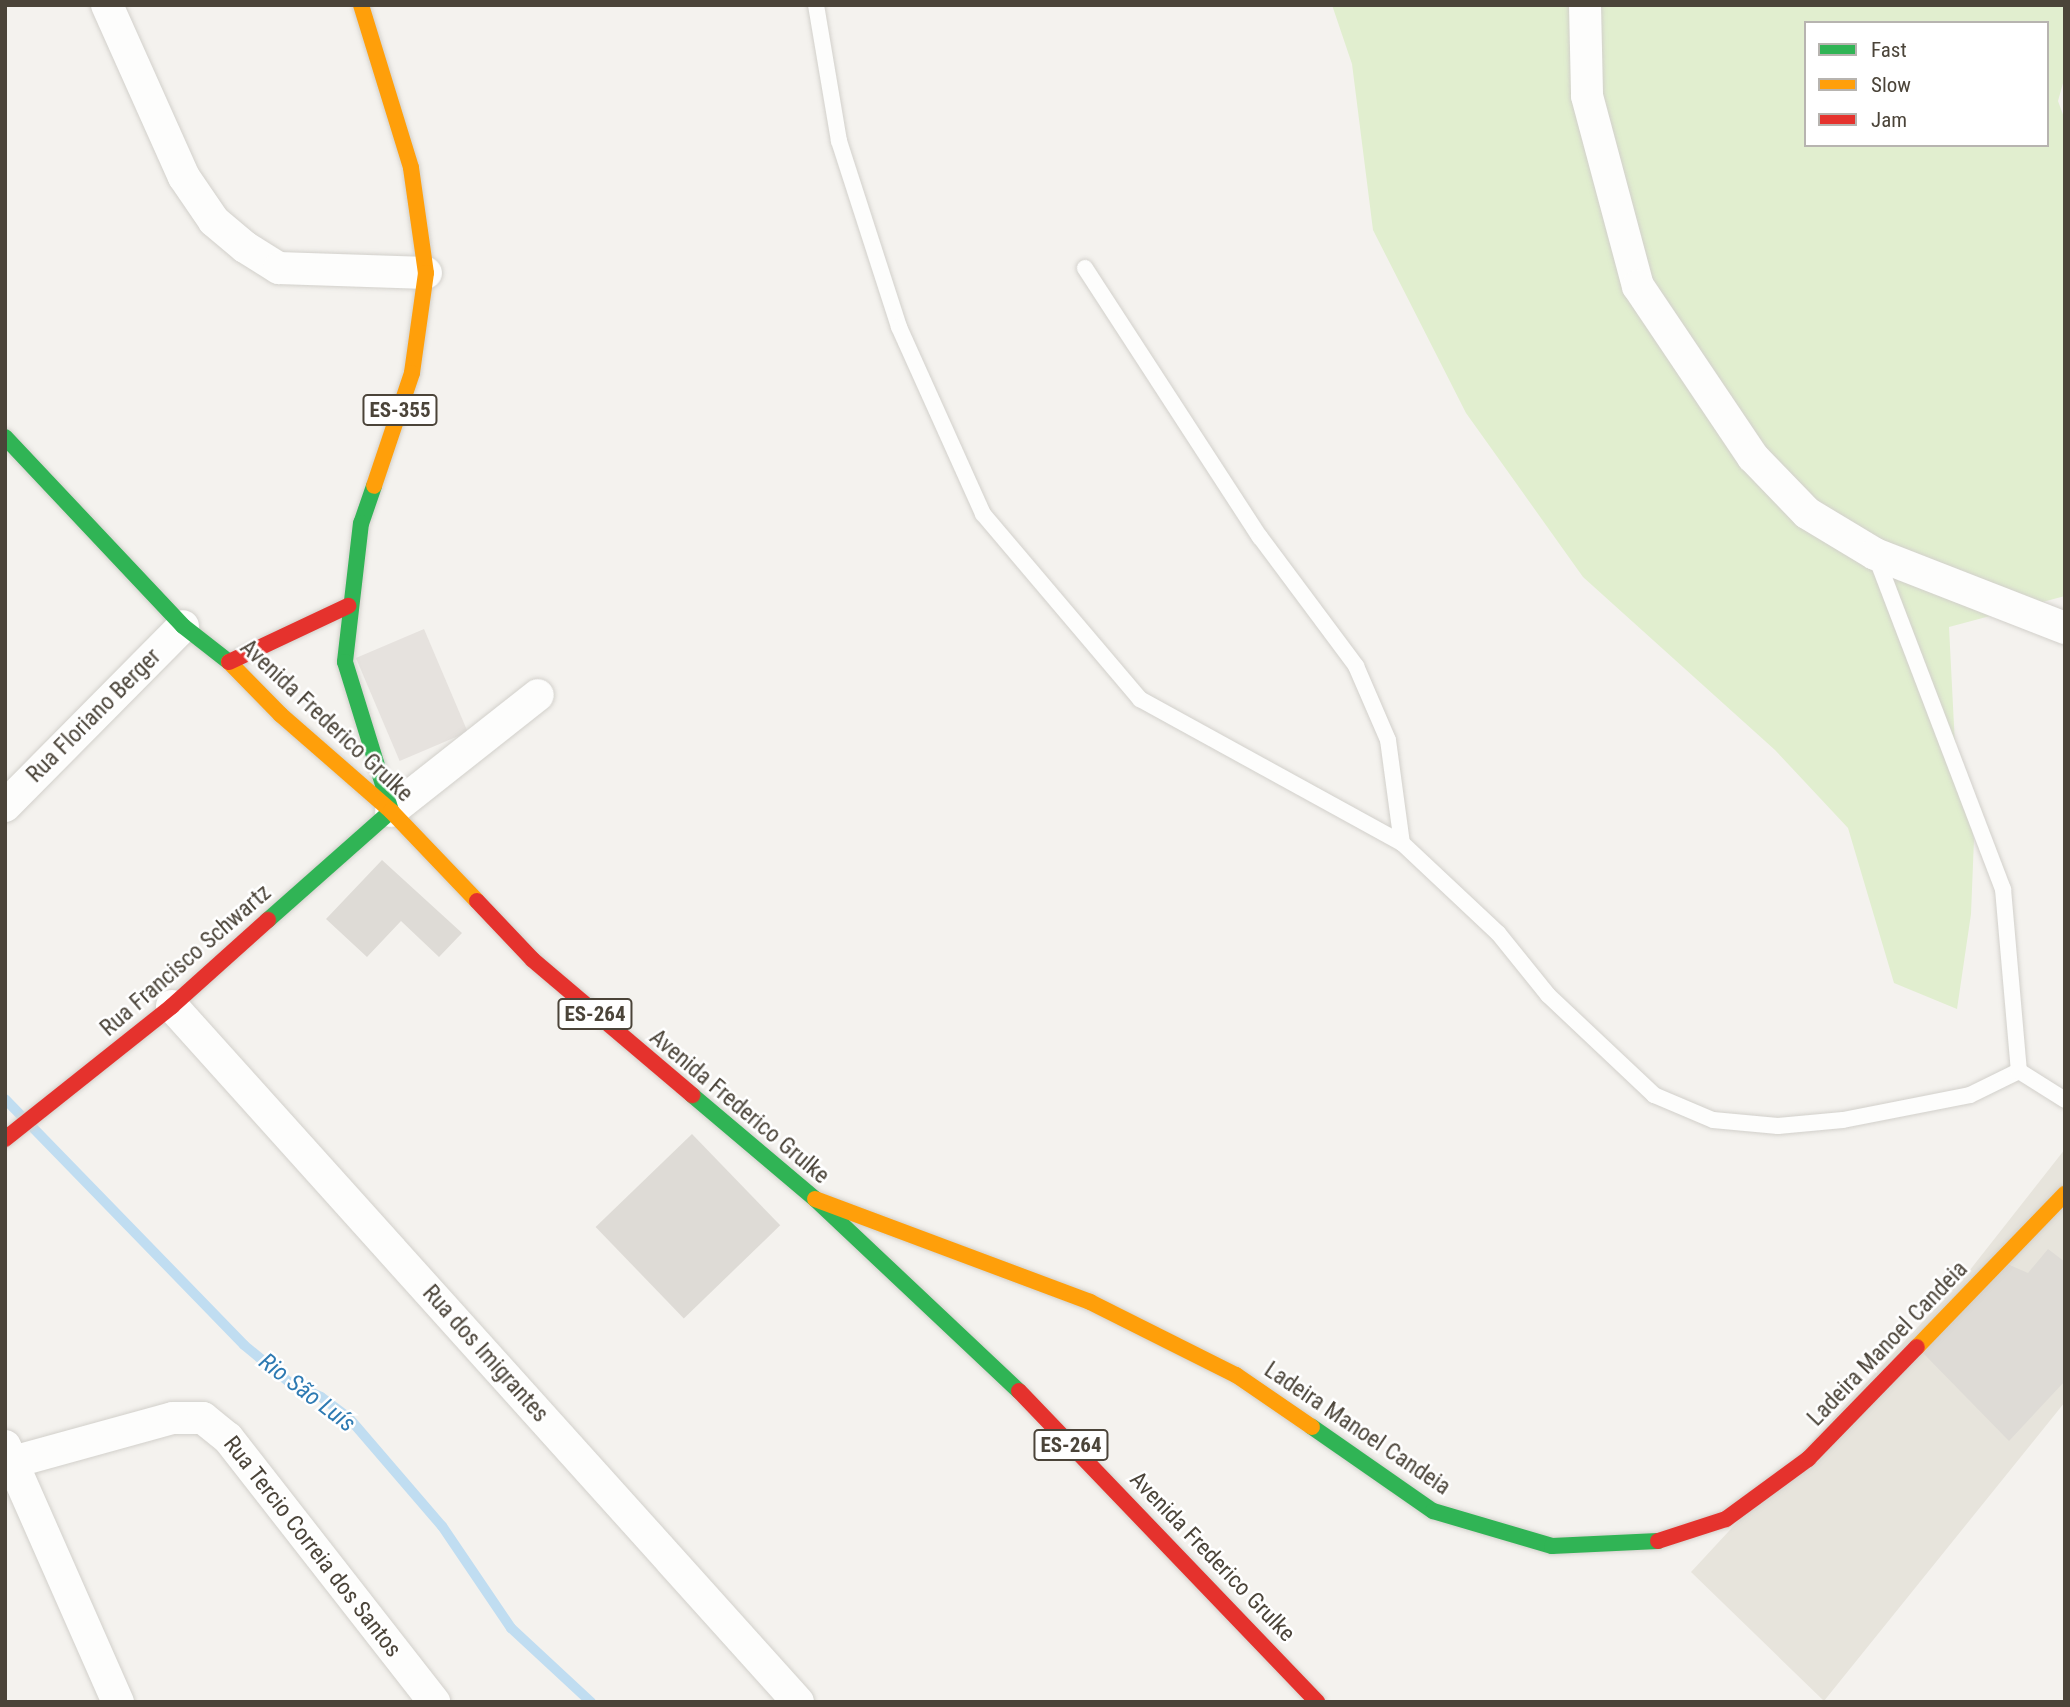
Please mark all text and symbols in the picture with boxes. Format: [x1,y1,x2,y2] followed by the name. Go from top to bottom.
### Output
[1804,21,2049,147] legend
[1871,38,1907,62] text: Fast
[1871,73,1911,97] text: Slow
[1871,108,1907,132] text: Jam
[362,392,438,428] road number: ES-355
[234,634,418,808] street label: Avenida Frederico Grulke
[21,643,167,789] street label: Rua Floriano Berger
[95,879,277,1043] street label: Rua Francisco Schwartz
[556,996,634,1032] road number: ES-264
[644,1024,834,1190] street label: Avenida Frederico Grulke
[1802,1256,1974,1432] street label: Ladeira Manoel Candeia
[416,1280,554,1428] street label: Rua dos Imigrantes
[253,1347,361,1439] water label: Rio São Luís
[1259,1357,1455,1501] street label: Ladeira Manoel Candeia
[1032,1428,1110,1462] road number: ES-264
[217,1431,407,1663] street label: Rua Tercio Correia dos Santos
[1124,1466,1300,1648] street label: Avenida Frederico Grulke

